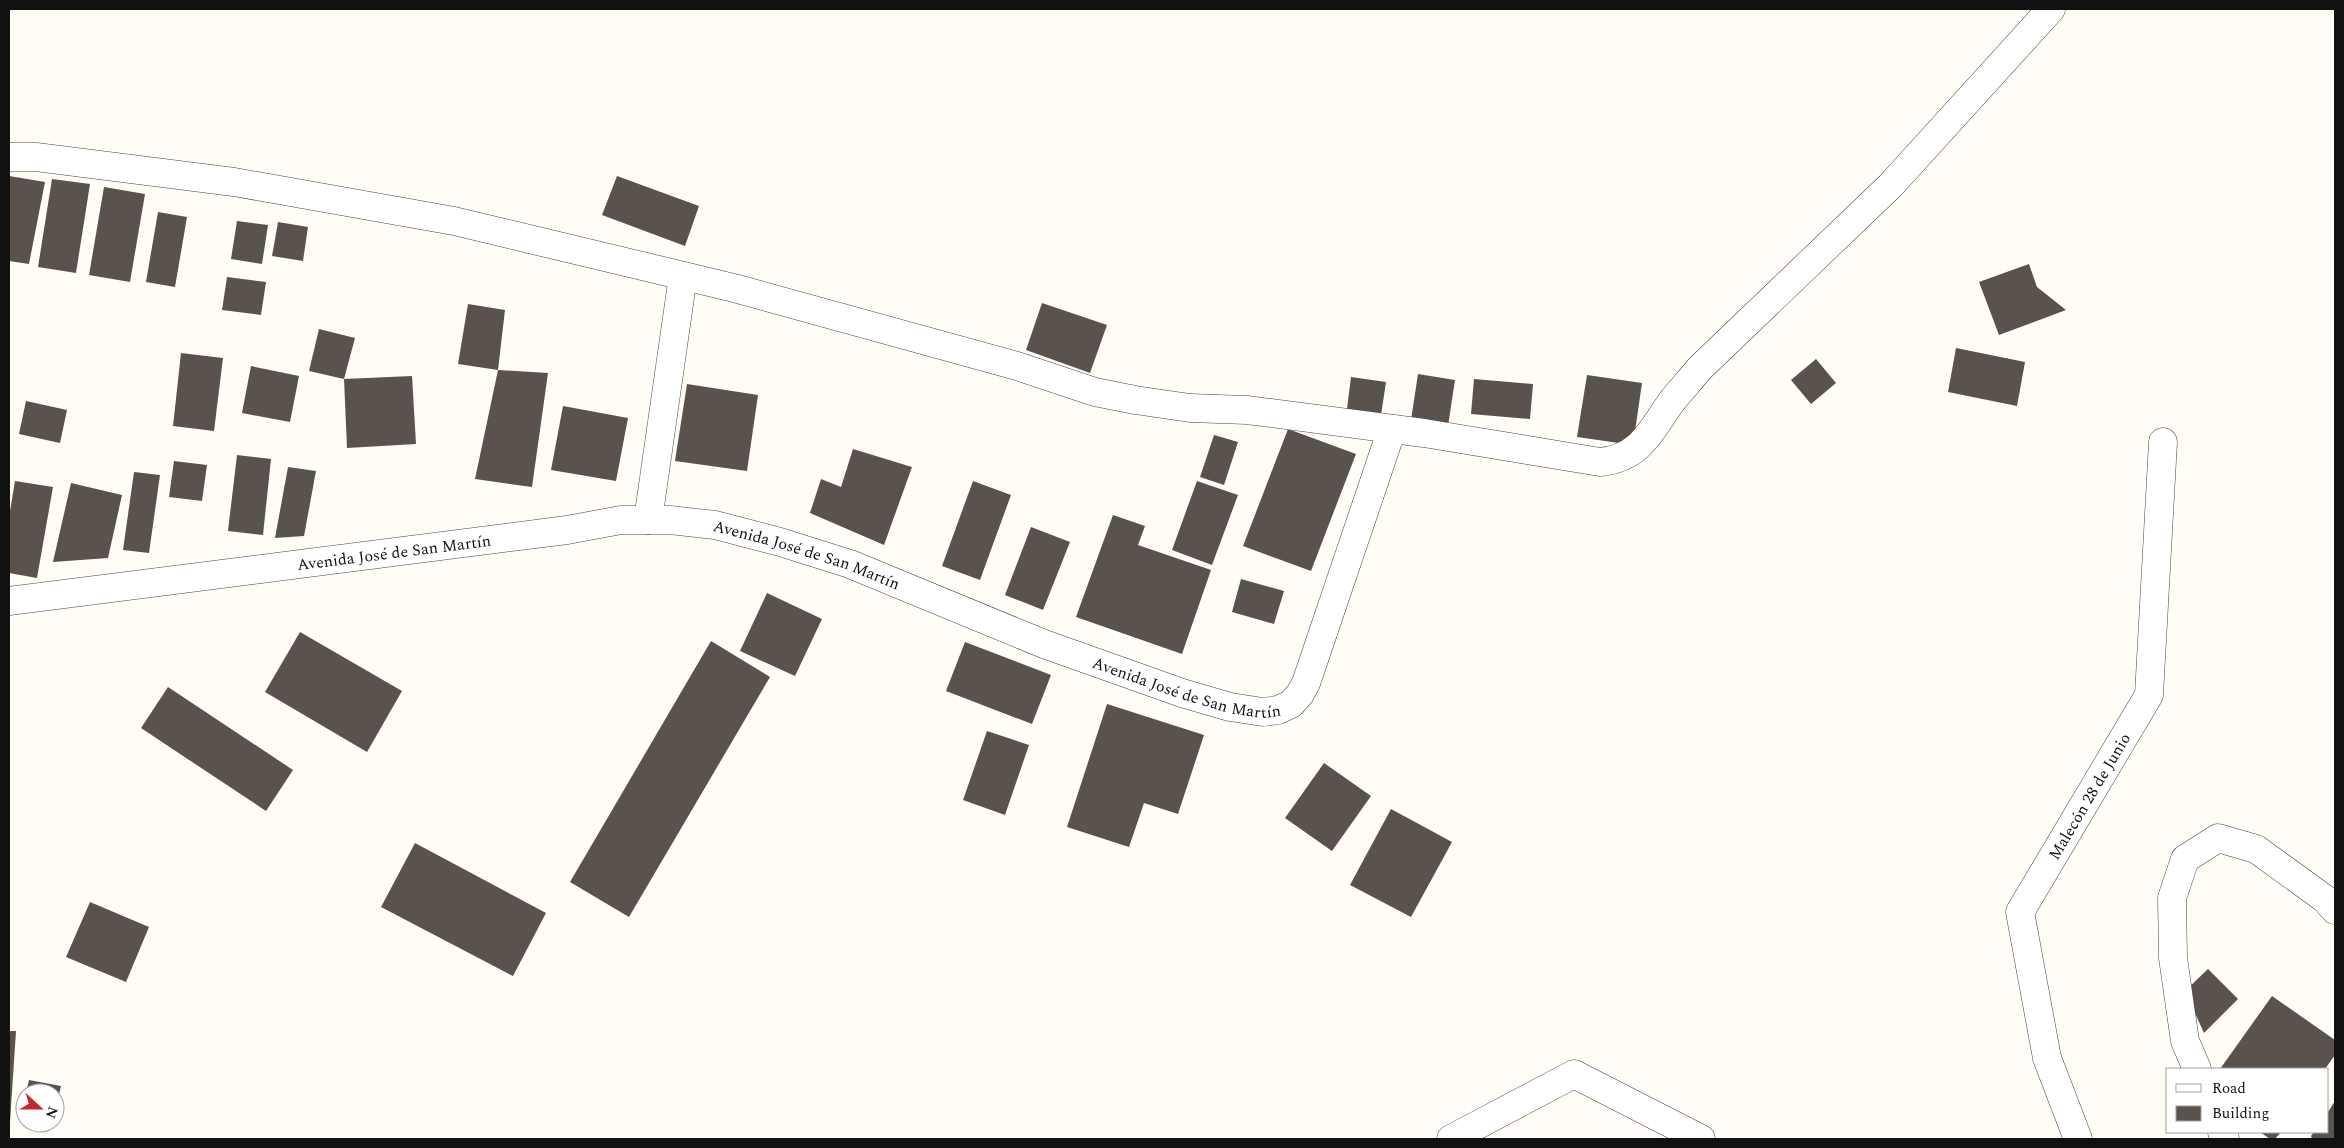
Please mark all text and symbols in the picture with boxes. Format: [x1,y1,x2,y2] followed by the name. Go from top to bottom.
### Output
[710,514,904,596] street label: Avenida José de San Martín
[296,529,492,577] street label: Avenida José de San Martín
[1089,651,1282,725] street label: Avenida José de San Martín
[2043,729,2137,865] street label: Malecón 28 de Junio
[2166,1068,2329,1133] legend
[2212,1077,2246,1100] text: Road
[15,1083,65,1133] north arrow
[2212,1102,2269,1125] text: Building
[40,1103,64,1122] text: N

